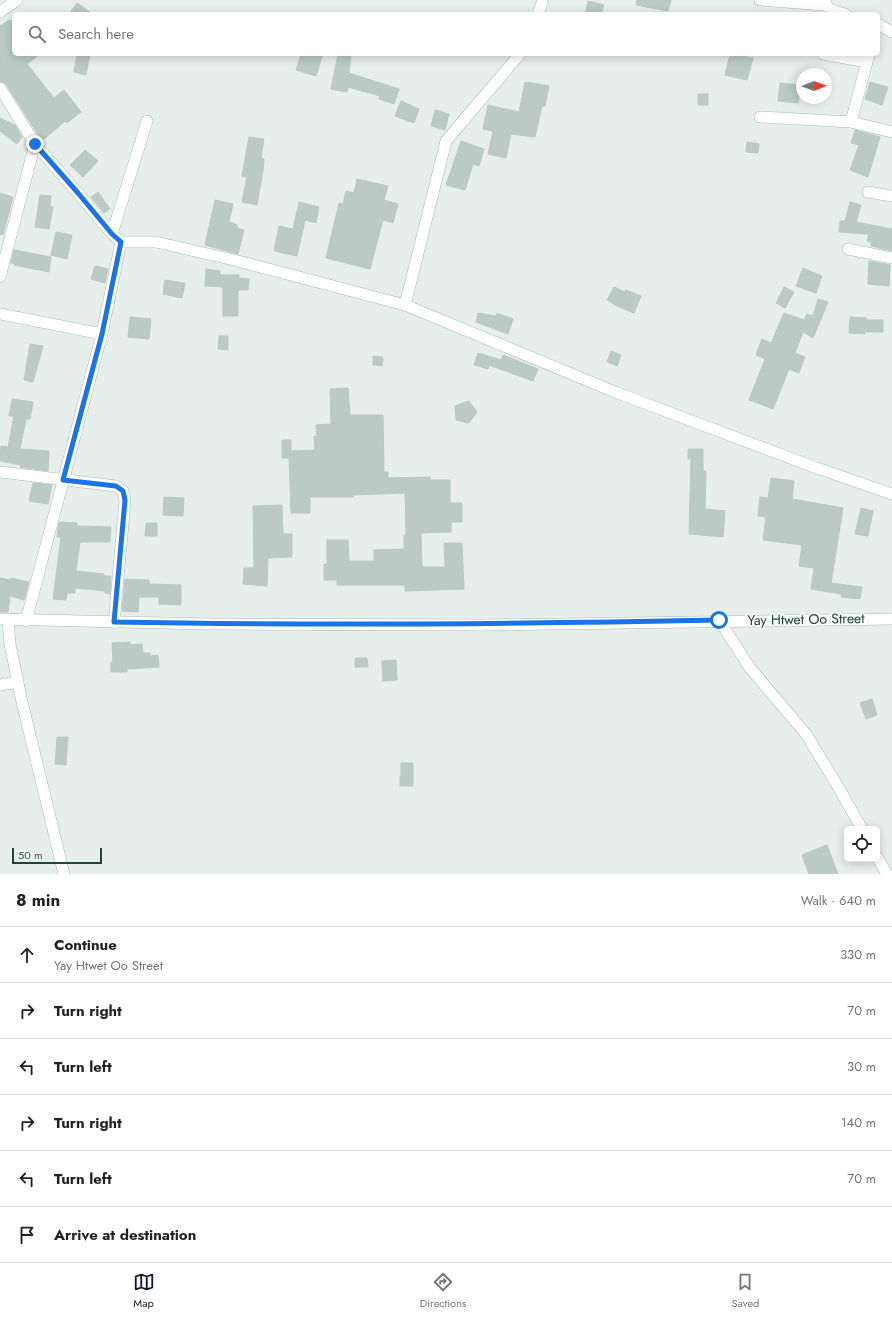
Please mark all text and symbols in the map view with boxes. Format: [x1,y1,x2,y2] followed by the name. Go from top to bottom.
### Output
[12,12,880,56] search box
[26,23,48,45] icon: search
[58,23,134,45] text: Search here
[796,68,832,104] north arrow
[26,135,44,153] route end
[747,608,865,630] street label: Yay Htwet Oo Street
[710,611,728,629] route start
[844,826,880,862] map controls
[844,826,880,862] button: locate
[12,846,102,865] scale bar
[18,847,43,863] text: 50 m
[16,888,60,912] text: 8 min
[801,891,876,910] text: Walk · 640 m
[54,934,117,956] text: Continue
[16,944,38,966] icon: ahead
[840,945,876,964] text: 330 m
[54,956,163,975] text: Yay Htwet Oo Street
[16,1000,38,1022] icon: right
[54,1000,122,1022] text: Turn right
[847,1001,876,1020] text: 70 m
[16,1056,38,1078] icon: left
[54,1056,112,1078] text: Turn left
[847,1057,876,1076] text: 30 m
[16,1112,38,1134] icon: right
[54,1112,122,1134] text: Turn right
[841,1113,876,1132] text: 140 m
[16,1168,38,1190] icon: left
[54,1168,112,1190] text: Turn left
[847,1169,876,1188] text: 70 m
[16,1224,38,1246] icon: arrive
[54,1224,196,1246] text: Arrive at destination
[133,1271,155,1311] tab: Map
[420,1271,466,1311] tab: Directions
[732,1271,759,1311] tab: Saved

